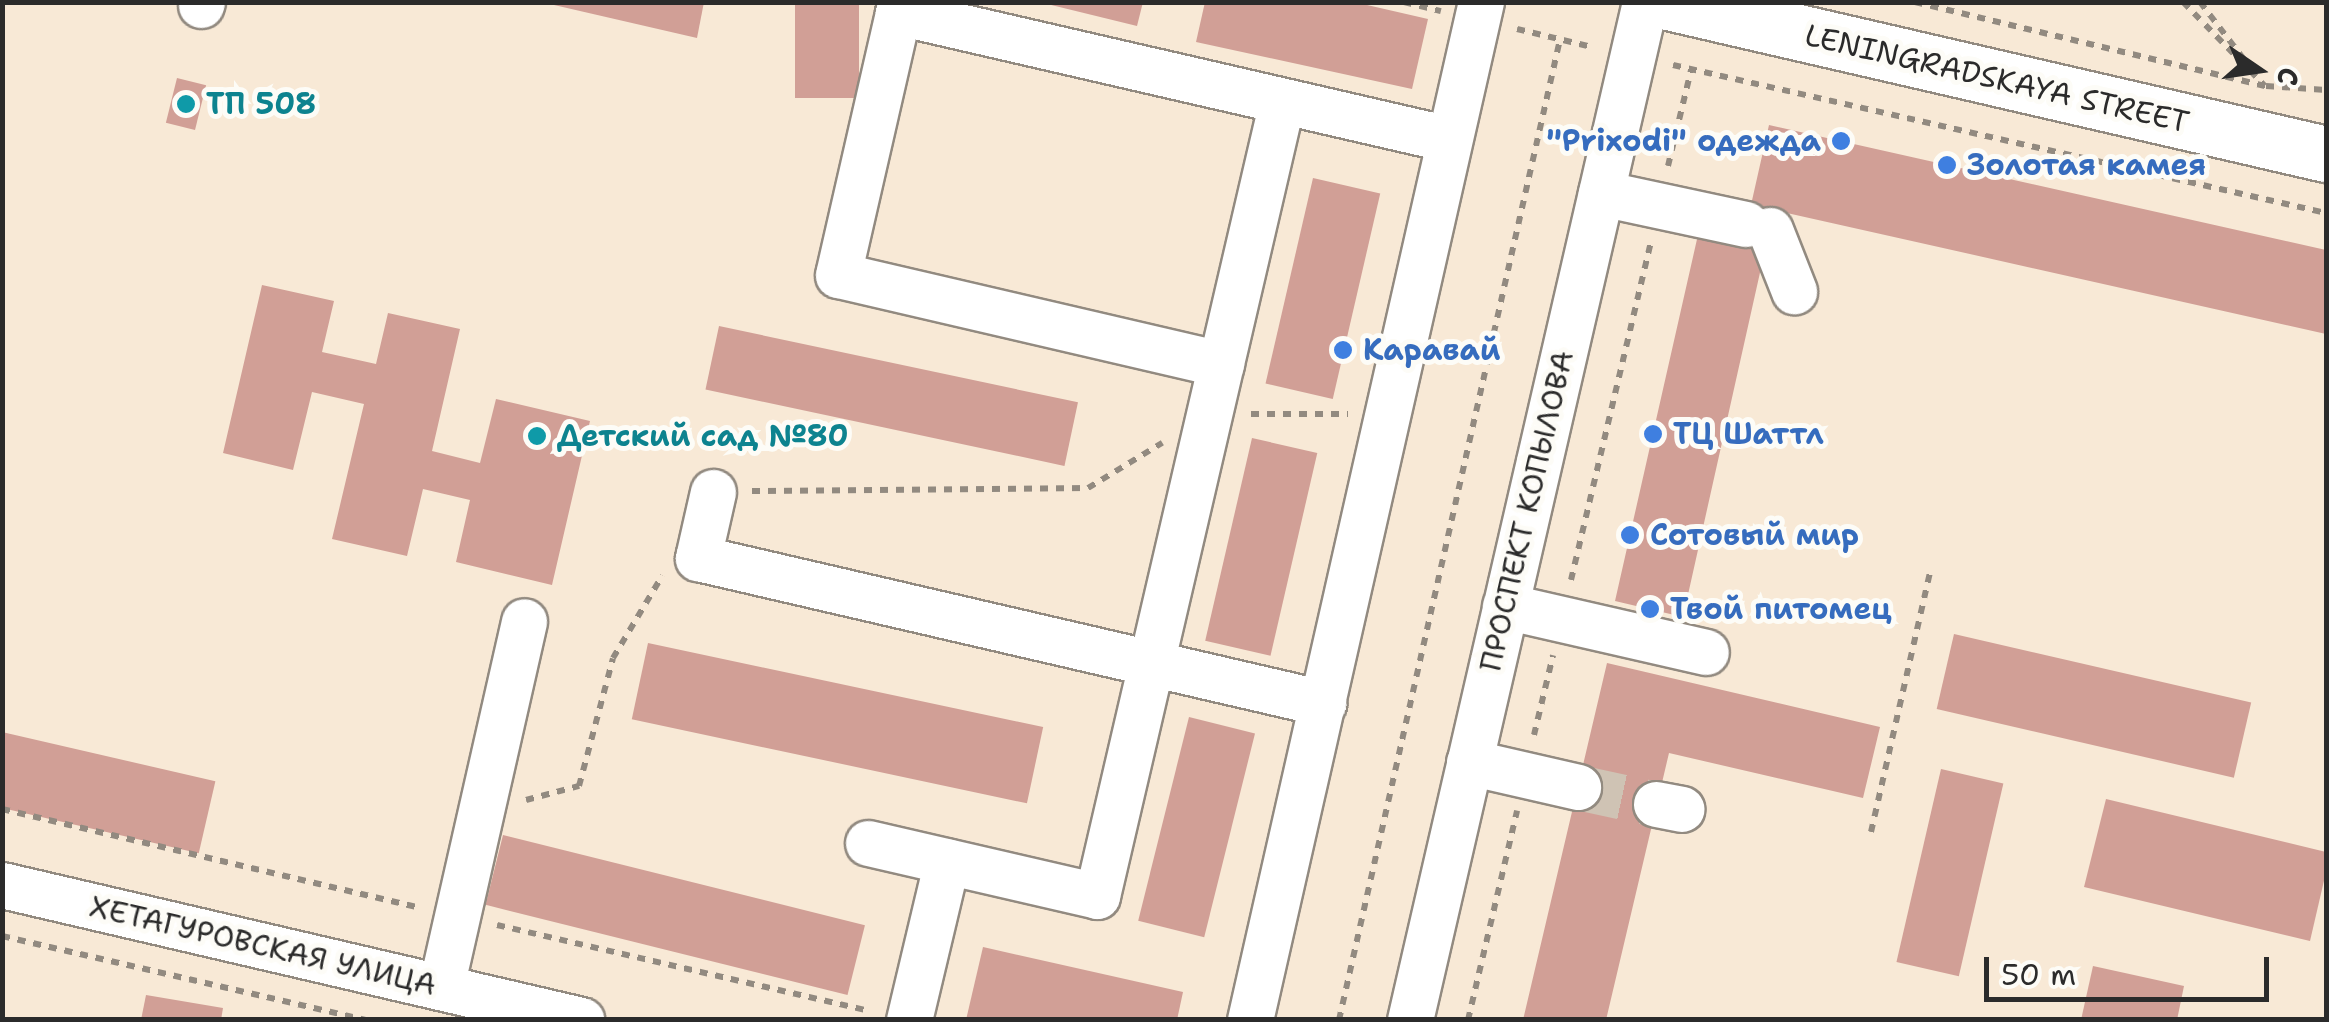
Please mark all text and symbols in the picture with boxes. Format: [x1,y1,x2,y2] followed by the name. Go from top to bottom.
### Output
[1801,17,2193,141] street label: LENINGRADSKAYA STREET
[2209,20,2309,120] north arrow
[2268,64,2309,89] text: С
[206,86,316,122] place label: ТП 508
[175,93,197,115] marker: ТП 508
[1546,123,1821,159] place label: "Prixodi" одежда
[1830,130,1852,152] marker: "Prixodi" одежда
[1967,147,2206,183] place label: Золотая камея
[1936,154,1958,176] marker: Золотая камея
[1363,332,1501,368] place label: Каравай
[1332,339,1354,361] marker: Каравай
[1473,347,1581,675] street label: ПРОСПЕКТ КОПЫЛОВА
[1673,416,1824,452] place label: ТЦ Шаттл
[557,418,849,454] place label: Детский сад №80
[1642,423,1664,445] marker: ТЦ Шаттл
[526,425,548,447] marker: Детский сад №80
[1650,517,1859,553] place label: Сотовый мир
[1619,524,1641,546] marker: Сотовый мир
[1670,591,1892,627] place label: Твой питомец
[1639,598,1661,620] marker: Твой питомец
[86,889,440,1003] street label: ХЕТАГУРОВСКАЯ УЛИЦА
[1989,937,2274,999] scale bar
[2001,954,2076,995] text: 50 m

